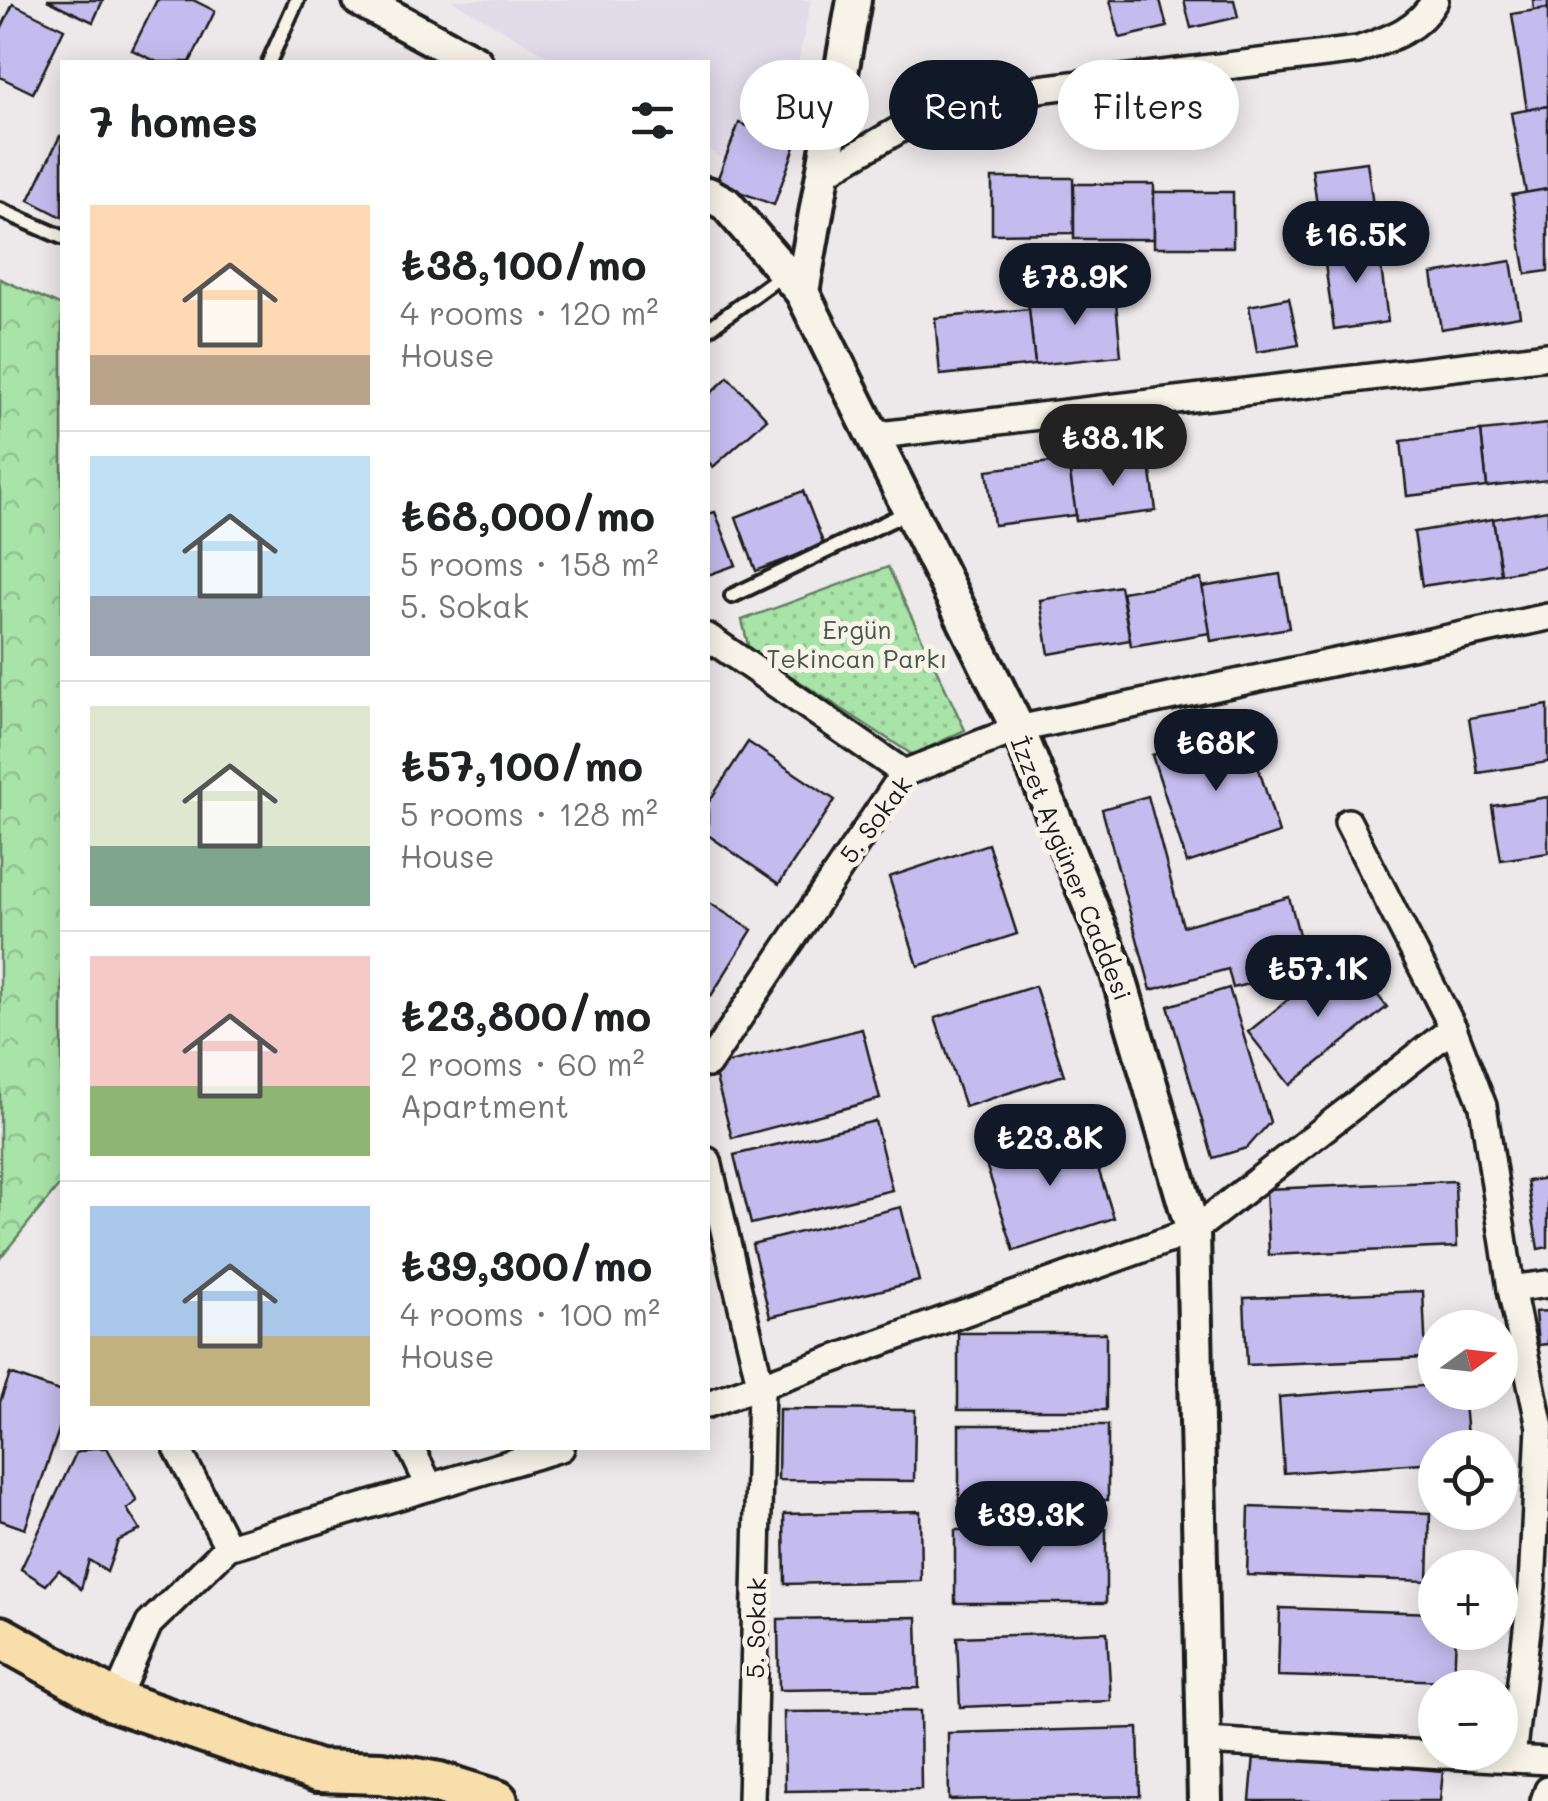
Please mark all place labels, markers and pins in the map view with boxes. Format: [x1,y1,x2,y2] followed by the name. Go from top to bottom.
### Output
[1275,201,1437,286] pin: ₺16.5K
[994,243,1156,328] pin: ₺78.9K
[1032,404,1194,489] pin: ₺38.1K
[1157,709,1275,794] pin: ₺68K
[1237,935,1399,1020] pin: ₺57.1K
[969,1104,1131,1189] pin: ₺23.8K
[950,1481,1112,1566] pin: ₺39.3K

